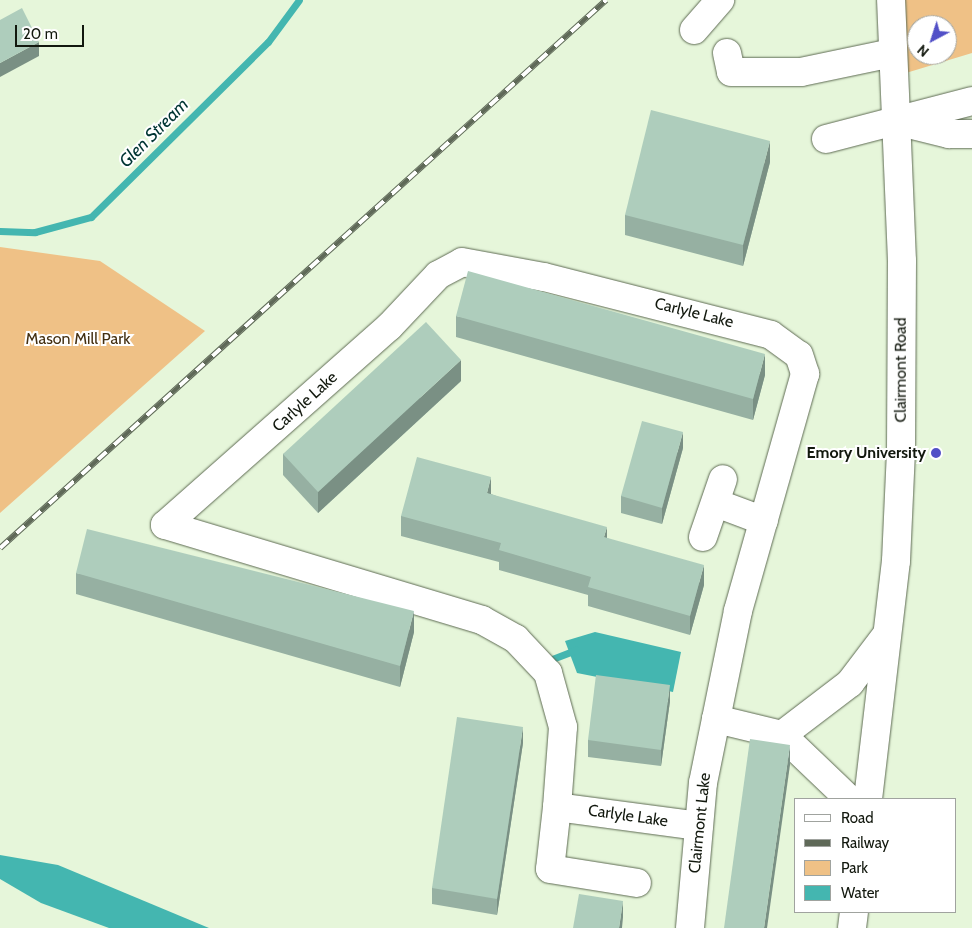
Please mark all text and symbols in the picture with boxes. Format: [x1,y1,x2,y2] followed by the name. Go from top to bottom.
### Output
[18,15,86,47] scale bar
[907,15,957,65] north arrow
[23,25,58,43] text: 20 m
[913,41,933,61] text: N
[115,94,193,172] water label: Glen Stream
[653,294,735,332] street label: Carlyle Lake
[891,317,911,423] street label: Clairmont Road
[26,329,130,349] park label: Mason Mill Park
[269,368,341,436] street label: Carlyle Lake
[807,443,926,463] place label: Emory University
[930,447,942,459] marker: Emory University
[685,772,715,874] street label: Clairmont Lake
[794,798,957,913] legend
[587,801,669,831] street label: Carlyle Lake
[841,809,874,827] text: Road
[841,834,889,852] text: Railway
[841,859,868,877] text: Park
[841,884,879,902] text: Water

